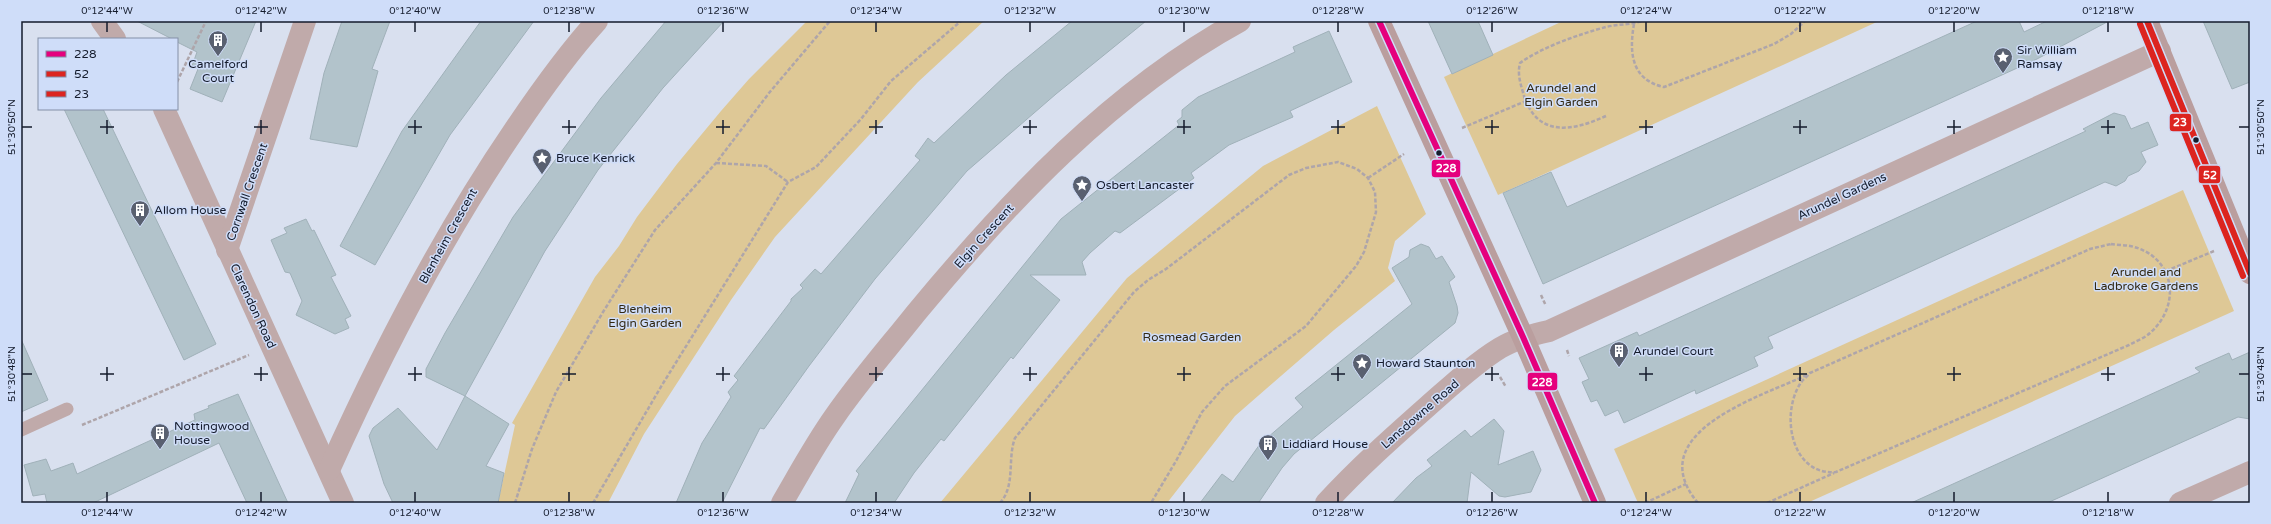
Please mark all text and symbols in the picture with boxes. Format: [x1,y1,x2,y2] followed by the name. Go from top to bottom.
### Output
[81,5,133,17] text: 0°12'44"W
[235,5,287,17] text: 0°12'42"W
[389,5,441,17] text: 0°12'40"W
[543,5,595,17] text: 0°12'38"W
[697,5,749,17] text: 0°12'36"W
[850,5,902,17] text: 0°12'34"W
[1004,5,1056,17] text: 0°12'32"W
[1158,5,1210,17] text: 0°12'30"W
[1312,5,1364,17] text: 0°12'28"W
[1466,5,1518,17] text: 0°12'26"W
[1620,5,1672,17] text: 0°12'24"W
[1774,5,1826,17] text: 0°12'22"W
[1928,5,1980,17] text: 0°12'20"W
[2082,5,2134,17] text: 0°12'18"W
[207,29,229,57] building icon: Camelford Court
[38,38,178,110] legend
[2017,43,2077,71] place label: Sir William Ramsay
[1992,46,2014,74] place icon: Sir William Ramsay
[74,47,97,61] text: 228
[188,57,248,85] place label: Camelford Court
[74,67,89,81] text: 52
[1524,81,1598,109] park label: Arundel and Elgin Garden
[74,87,89,101] text: 23
[6,99,18,155] text: 51°30'50"N
[2255,99,2267,155] text: 51°30'50"N
[2169,113,2192,132] line badge: 23
[2173,116,2187,129] text: 23
[2191,135,2201,145] unlabelled marker
[224,141,270,243] street label: Cornwall Crescent
[531,147,553,175] place icon: Bruce Kenrick
[1434,148,1444,158] unlabelled marker
[556,151,636,165] place label: Bruce Kenrick
[1431,159,1461,178] line badge: 228
[1436,162,1456,175] text: 228
[2198,165,2221,184] line badge: 52
[1795,169,1889,223] street label: Arundel Gardens
[2203,169,2217,182] text: 52
[1071,174,1093,202] place icon: Osbert Lancaster
[1096,178,1194,192] place label: Osbert Lancaster
[416,186,480,286] street label: Blenheim Crescent
[129,199,151,227] building icon: Allom House
[951,201,1017,271] street label: Elgin Crescent
[154,203,227,217] place label: Allom House
[227,261,279,351] street label: Clarendon Road
[2094,265,2198,293] park label: Arundel and Ladbroke Gardens
[608,302,682,330] park label: Blenheim Elgin Garden
[1143,330,1241,344] park label: Rosmead Garden
[1608,340,1630,368] building icon: Arundel Court
[1633,344,1714,358] place label: Arundel Court
[6,346,18,402] text: 51°30'48"N
[2255,346,2267,402] text: 51°30'48"N
[1351,352,1373,380] place icon: Howard Staunton
[1376,356,1475,370] place label: Howard Staunton
[1527,372,1558,391] line badge: 228
[1378,376,1462,452] street label: Lansdowne Road
[1532,376,1552,389] text: 228
[174,419,249,447] place label: Nottingwood House
[149,422,171,450] building icon: Nottingwood House
[1257,433,1279,461] building icon: Liddiard House
[1282,437,1368,451] place label: Liddiard House
[81,507,133,519] text: 0°12'44"W
[235,507,287,519] text: 0°12'42"W
[389,507,441,519] text: 0°12'40"W
[543,507,595,519] text: 0°12'38"W
[697,507,749,519] text: 0°12'36"W
[850,507,902,519] text: 0°12'34"W
[1004,507,1056,519] text: 0°12'32"W
[1158,507,1210,519] text: 0°12'30"W
[1312,507,1364,519] text: 0°12'28"W
[1466,507,1518,519] text: 0°12'26"W
[1620,507,1672,519] text: 0°12'24"W
[1774,507,1826,519] text: 0°12'22"W
[1928,507,1980,519] text: 0°12'20"W
[2082,507,2134,519] text: 0°12'18"W

